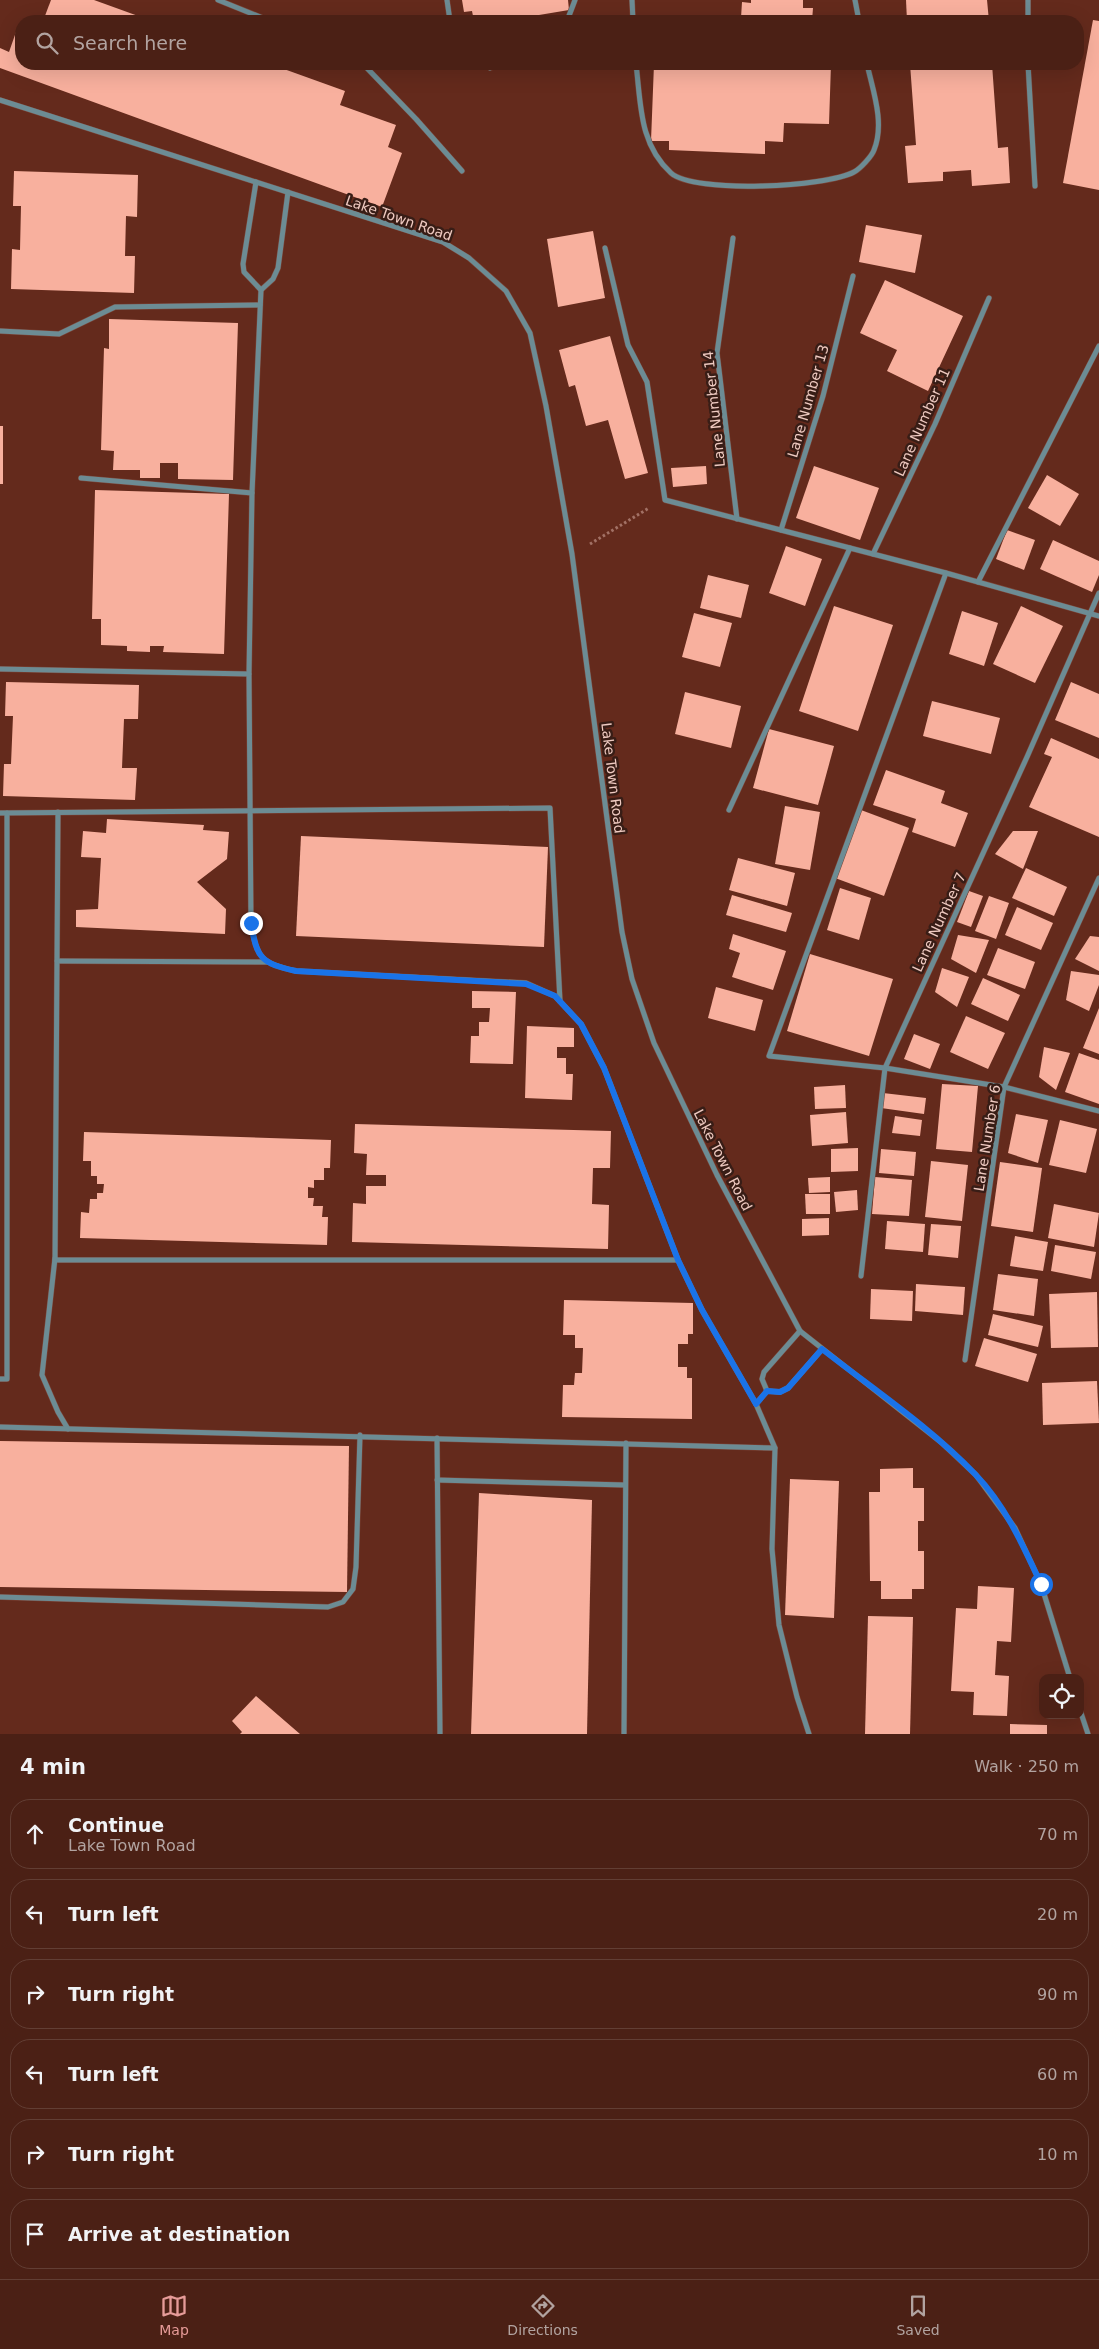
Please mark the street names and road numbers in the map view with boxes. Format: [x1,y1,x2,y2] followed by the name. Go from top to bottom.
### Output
[344,192,454,244] street label: Lake Town Road
[784,343,832,459] street label: Lane Number 13
[700,350,728,468] street label: Lane Number 14
[891,365,953,479] street label: Lane Number 11
[598,722,628,834] street label: Lake Town Road
[909,870,969,974] street label: Lane Number 7
[971,1083,1003,1193] street label: Lane Number 6
[691,1107,755,1213] street label: Lake Town Road

